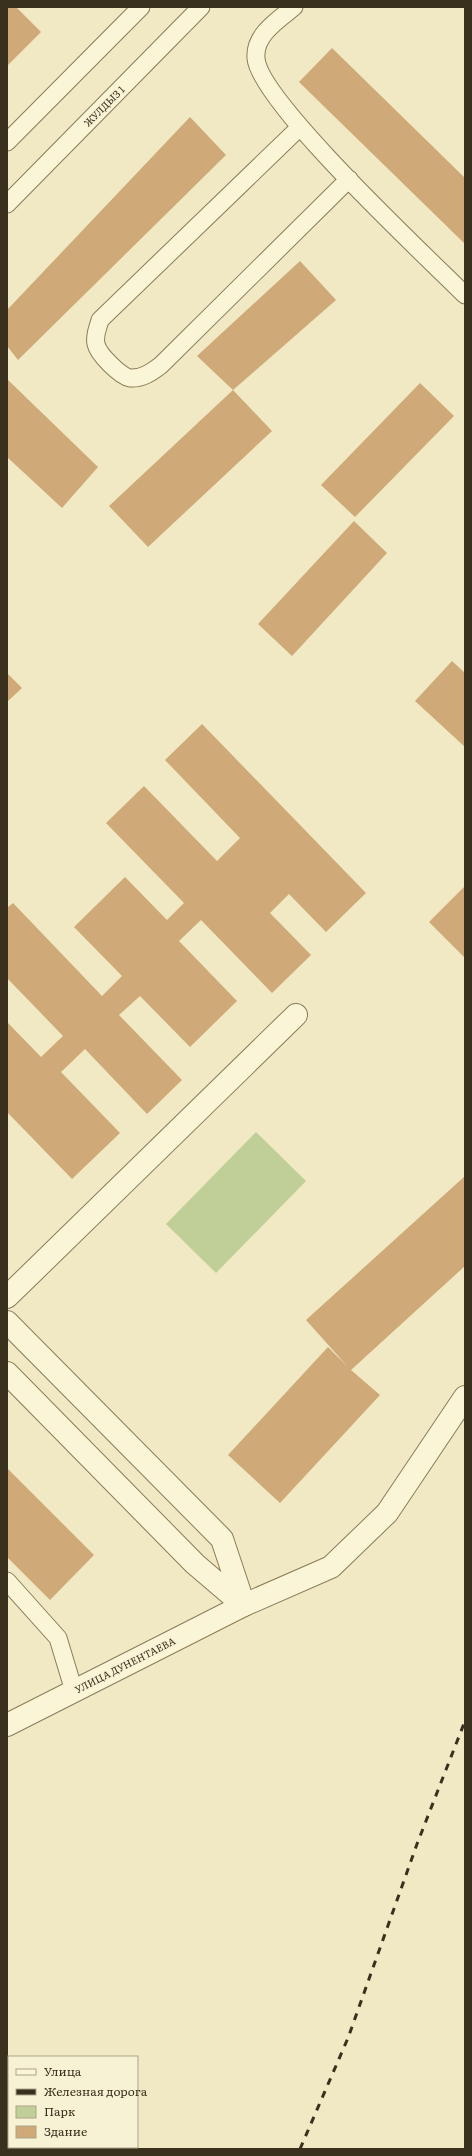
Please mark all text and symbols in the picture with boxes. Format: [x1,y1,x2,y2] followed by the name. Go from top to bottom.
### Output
[80,82,127,129] street label: ЖУЛДЫЗ 1
[72,1632,178,1696] street label: УЛИЦА ДУНЕНТАЕВА
[8,2056,138,2148] legend
[44,2062,82,2080] text: Улица
[44,2082,148,2100] text: Железная дорога
[44,2102,75,2120] text: Парк
[44,2122,87,2140] text: Здание

